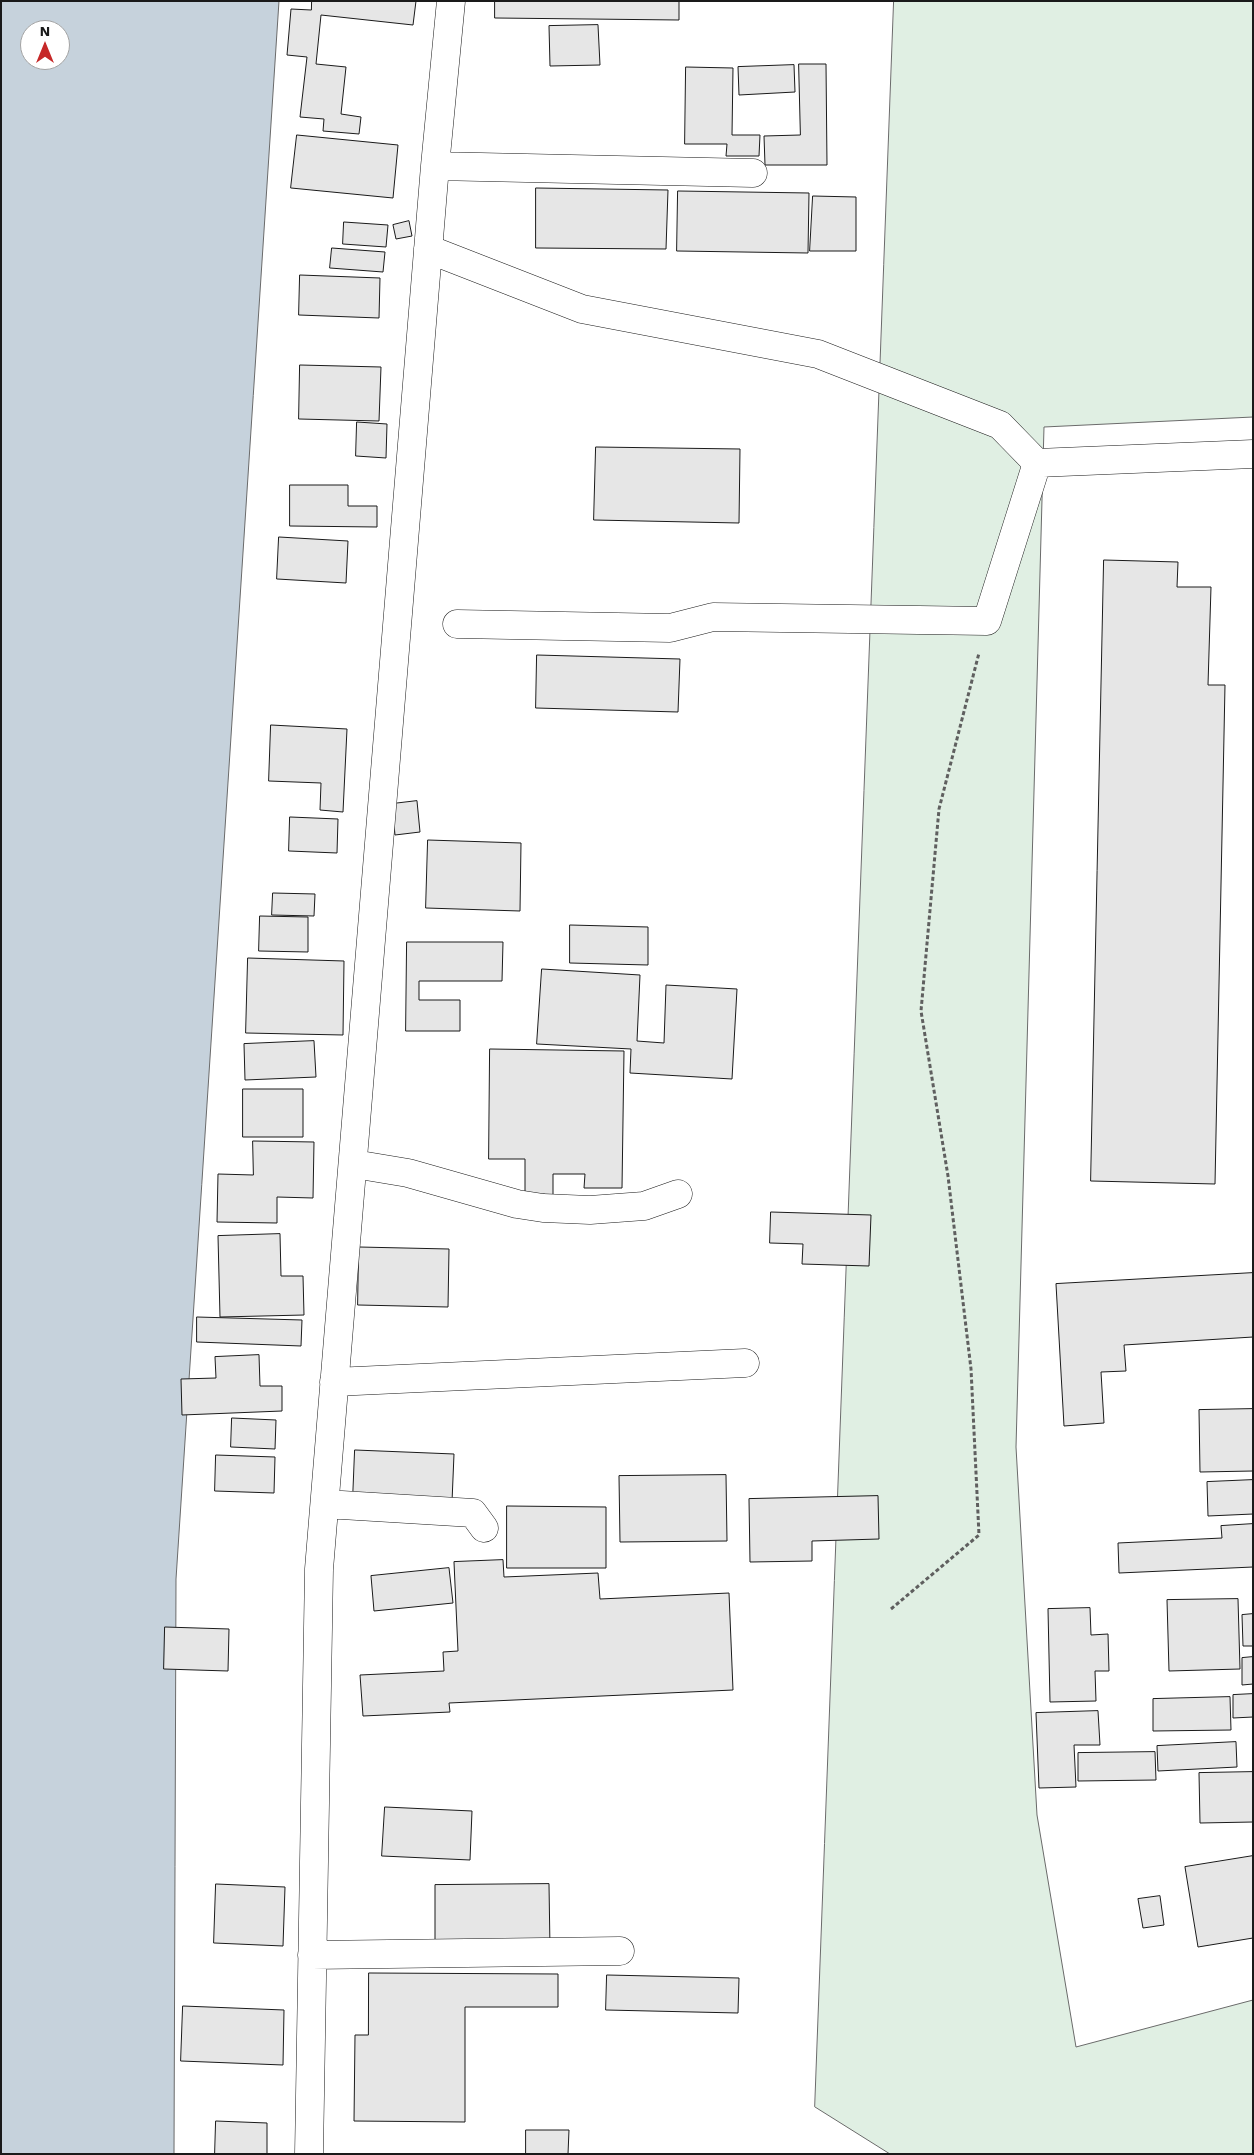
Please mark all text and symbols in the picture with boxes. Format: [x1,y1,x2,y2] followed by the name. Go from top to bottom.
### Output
[20,20,70,70] north arrow
[40,23,50,39] text: N

